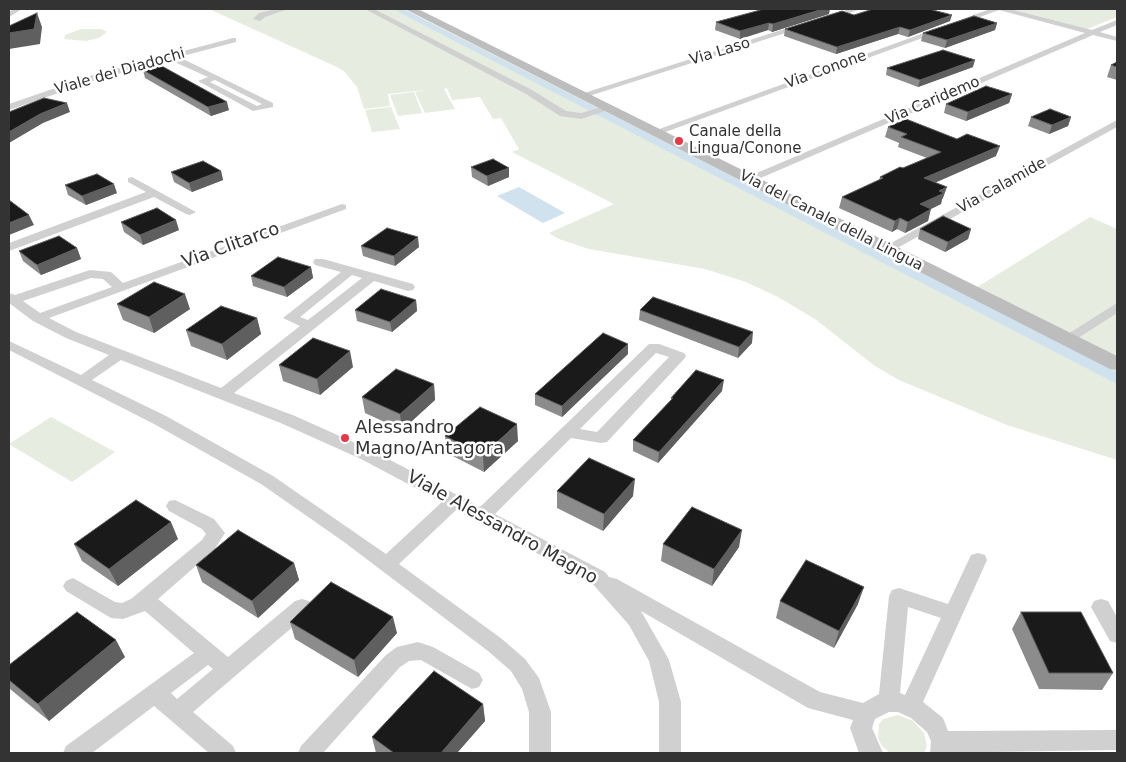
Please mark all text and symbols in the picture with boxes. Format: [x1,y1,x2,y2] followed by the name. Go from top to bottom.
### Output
[687,34,753,70] street label: Via Laso
[53,45,187,99] street label: Viale dei Diadochi
[783,47,869,93] street label: Via Conone
[883,73,983,129] street label: Via Caridemo
[689,123,801,158] place label: Canale della Lingua/Conone
[673,135,685,147] marker: Canale della Lingua/Conone
[955,154,1049,218] street label: Via Calamide
[736,167,926,275] street label: Via del Canale della Lingua
[179,218,283,274] street label: Via Clitarco
[355,417,504,459] place label: Alessandro Magno/Antagora
[339,432,351,444] marker: Alessandro Magno/Antagora
[403,466,601,590] street label: Viale Alessandro Magno

